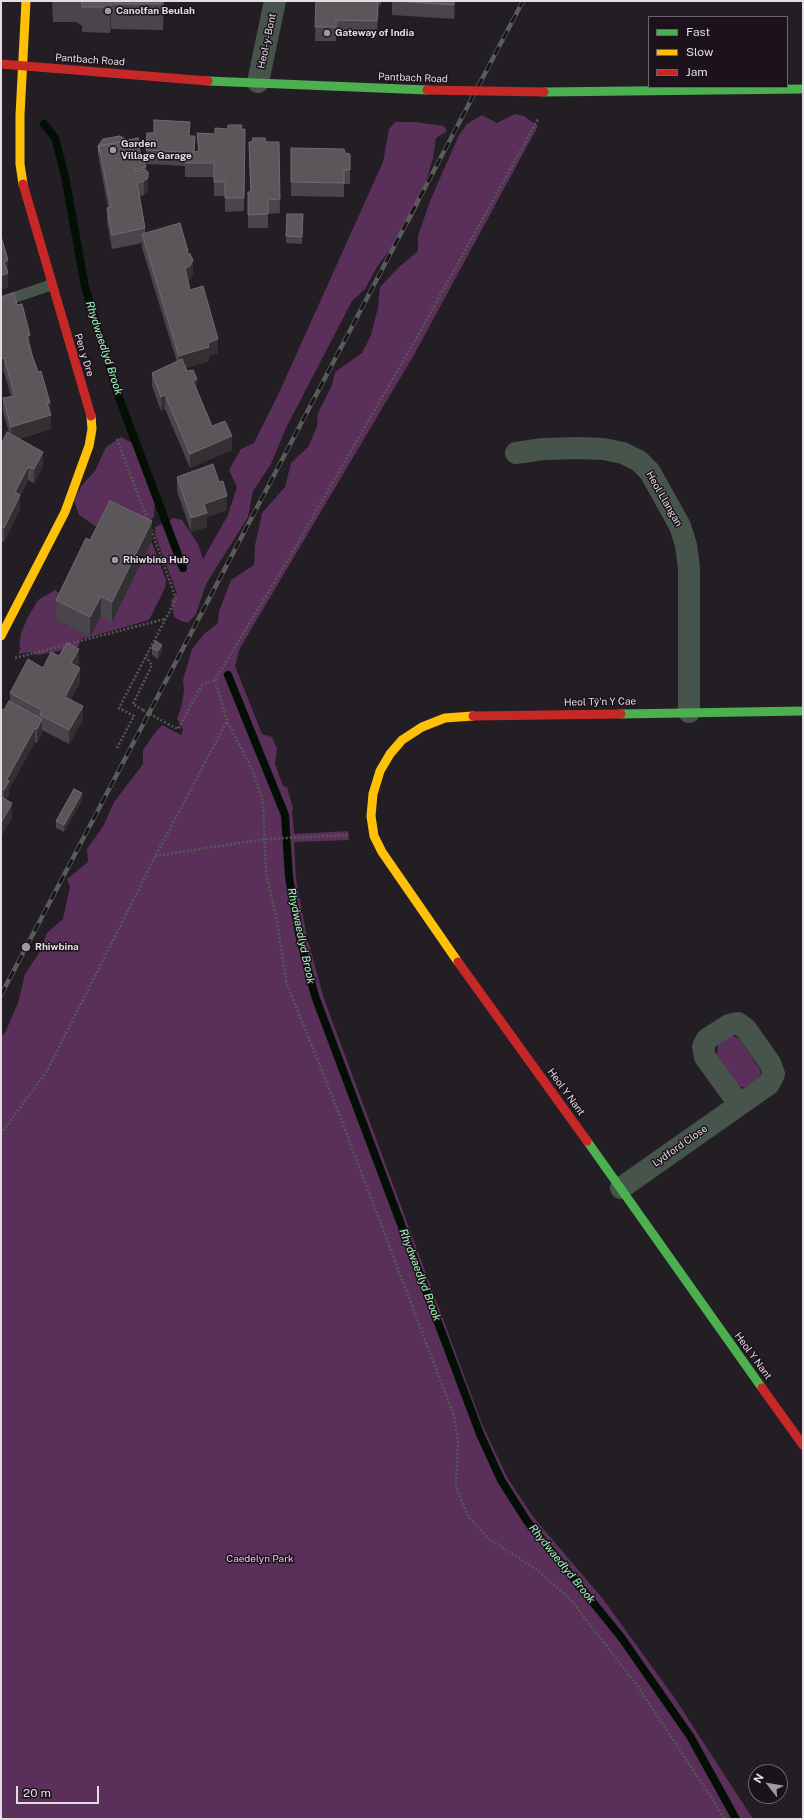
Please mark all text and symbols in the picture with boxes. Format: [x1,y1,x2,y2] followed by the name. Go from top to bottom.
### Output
[116,5,195,17] place label: Canolfan Beulah
[103,6,113,16] marker: Canolfan Beulah
[255,12,279,70] street label: Heol-y-Bont
[648,16,788,88] legend
[686,25,710,39] text: Fast
[335,27,414,39] place label: Gateway of India
[322,28,332,38] marker: Gateway of India
[686,45,713,59] text: Slow
[55,52,125,68] street label: Pantbach Road
[686,65,708,79] text: Jam
[378,71,448,85] street label: Pantbach Road
[121,138,192,162] place label: Garden Village Garage
[108,145,118,155] marker: Garden Village Garage
[83,299,125,397] water label: Rhydwaedlyd Brook
[72,332,96,378] street label: Pen y Dre
[643,469,685,529] street label: Heol Llangan
[123,554,189,566] place label: Rhiwbina Hub
[110,555,120,565] marker: Rhiwbina Hub
[564,695,636,709] street label: Heol Tŷ'n Y Cae
[284,887,318,985] water label: Rhydwaedlyd Brook
[20,941,32,953] marker: Rhiwbina
[35,941,79,953] place label: Rhiwbina
[545,1066,587,1118] street label: Heol Y Nant
[650,1123,710,1169] street label: Lydford Close
[396,1227,444,1323] water label: Rhydwaedlyd Brook
[732,1330,774,1382] street label: Heol Y Nant
[526,1522,598,1606] water label: Rhydwaedlyd Brook
[226,1553,294,1565] park label: Caedelyn Park
[748,1764,788,1804] north arrow
[751,1772,766,1785] text: N
[18,1778,101,1804] scale bar
[23,1786,51,1800] text: 20 m

